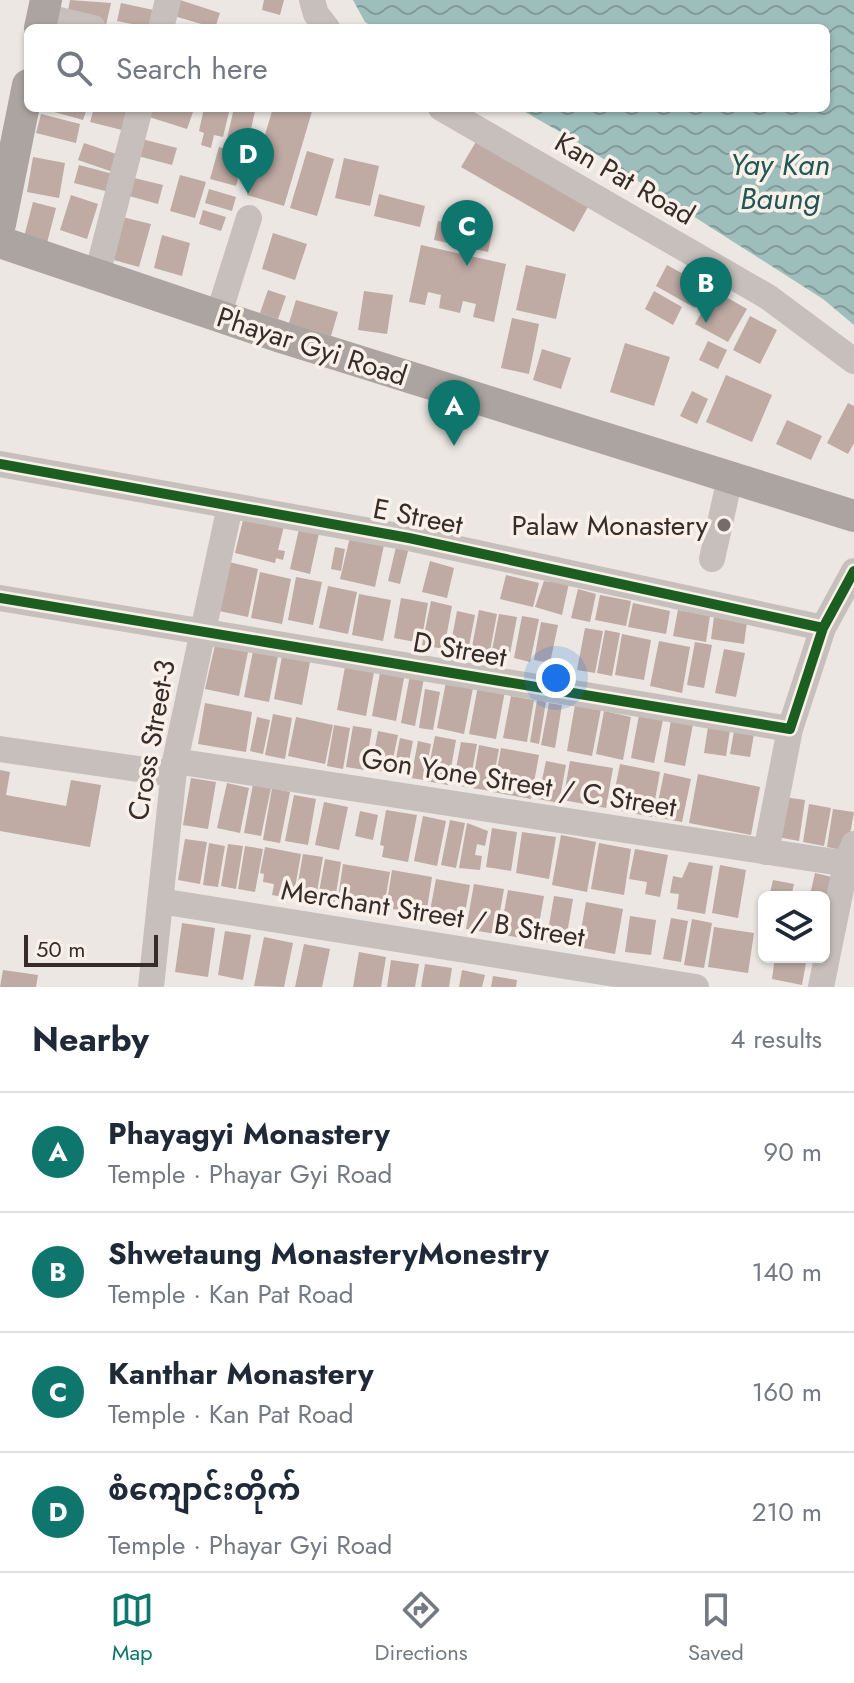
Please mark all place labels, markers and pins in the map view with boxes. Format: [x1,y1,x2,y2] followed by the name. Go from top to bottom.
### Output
[222,128,274,194] pin: D
[441,200,493,266] pin: C
[680,257,732,323] pin: B
[428,380,480,446] pin: A
[511,505,709,546] place label: Palaw Monastery
[715,516,733,534] marker: Palaw Monastery

